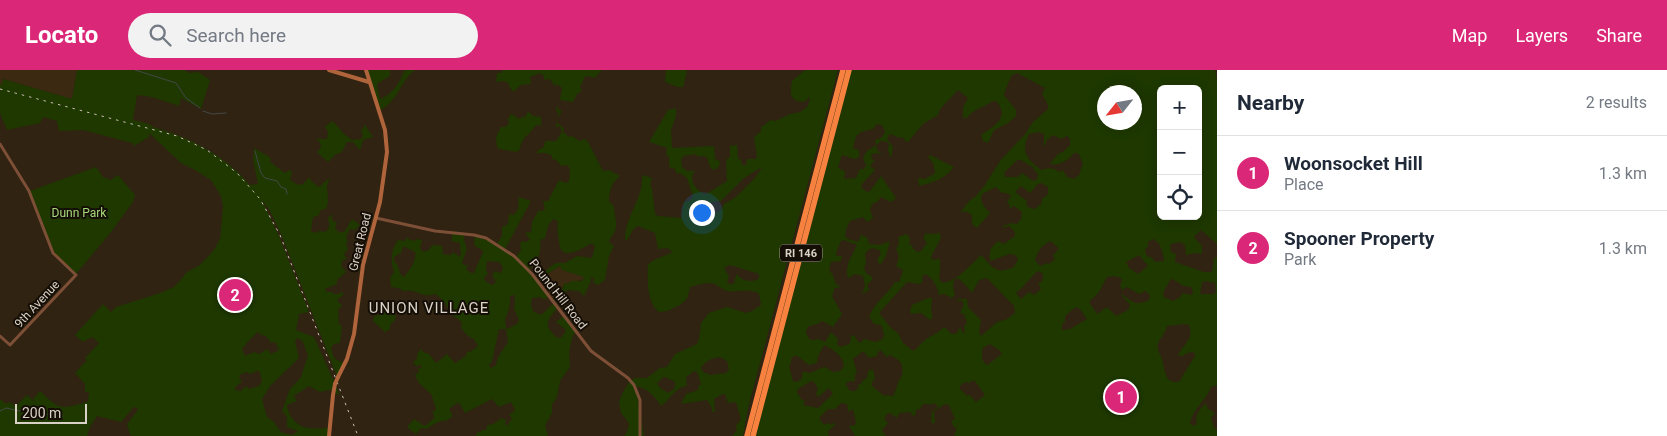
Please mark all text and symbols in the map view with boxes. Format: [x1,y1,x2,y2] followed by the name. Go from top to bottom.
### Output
[128,13,478,58] search box
[25,21,98,49] text: Locato
[146,21,174,49] icon: search
[186,24,286,47] text: Search here
[1452,25,1487,46] text: Map
[1515,25,1568,46] text: Layers
[1596,25,1642,46] text: Share
[1097,85,1142,130] north arrow
[1157,85,1202,220] map controls
[1157,85,1202,130] button: +
[1237,91,1304,115] text: Nearby
[1586,93,1647,112] text: 2 results
[1157,130,1202,175] button: −
[1284,152,1423,175] text: Woonsocket Hill
[1248,164,1258,183] text: 1
[1599,164,1647,183] text: 1.3 km
[1157,175,1202,220] button: locate
[1284,175,1324,194] text: Place
[689,200,715,226] your location
[52,206,107,220] park label: Dunn Park
[346,211,374,273] street label: Great Road
[1284,227,1434,250] text: Spooner Property
[1248,239,1258,258] text: 2
[1599,239,1647,258] text: 1.3 km
[780,244,822,262] road number: RI 146
[1284,250,1316,269] text: Park
[526,256,590,332] street label: Pound Hill Road
[219,276,251,314] pin: 2
[12,277,62,331] street label: 9th Avenue
[369,299,489,317] district label: UNION VILLAGE
[1105,378,1137,416] pin: 1
[15,401,88,424] scale bar
[22,405,61,421] text: 200 m

